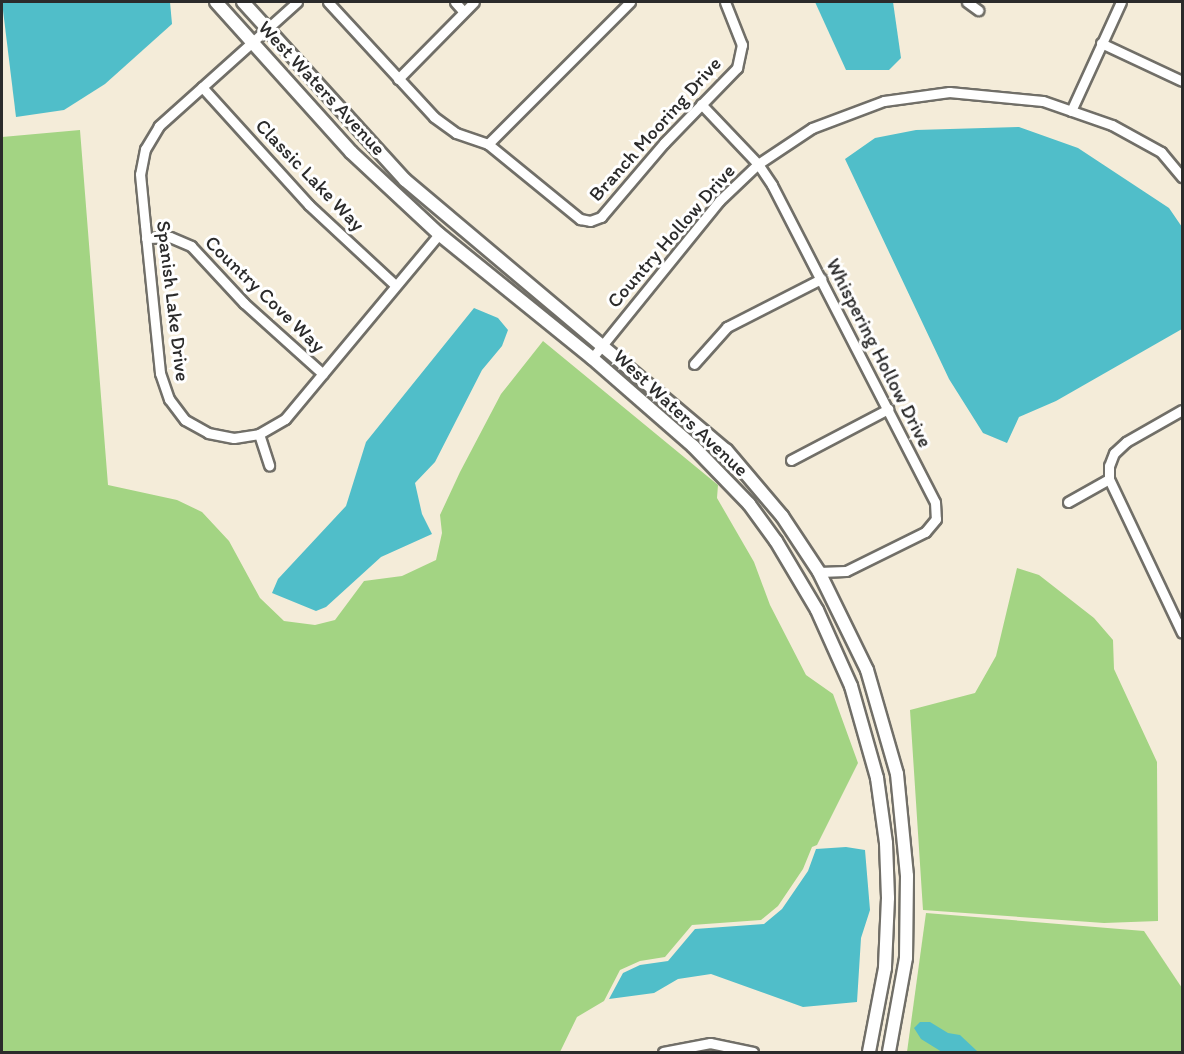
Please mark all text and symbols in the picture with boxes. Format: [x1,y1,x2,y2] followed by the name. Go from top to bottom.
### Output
[254,16,390,160] street label: West Waters Avenue
[584,52,726,206] street label: Branch Mooring Drive
[250,114,370,236] street label: Classic Lake Way
[602,159,740,313] street label: Country Hollow Drive
[151,219,195,383] street label: Spanish Lake Drive
[200,231,330,357] street label: Country Cove Way
[821,254,937,452] street label: Whispering Hollow Drive
[609,345,753,481] street label: West Waters Avenue

